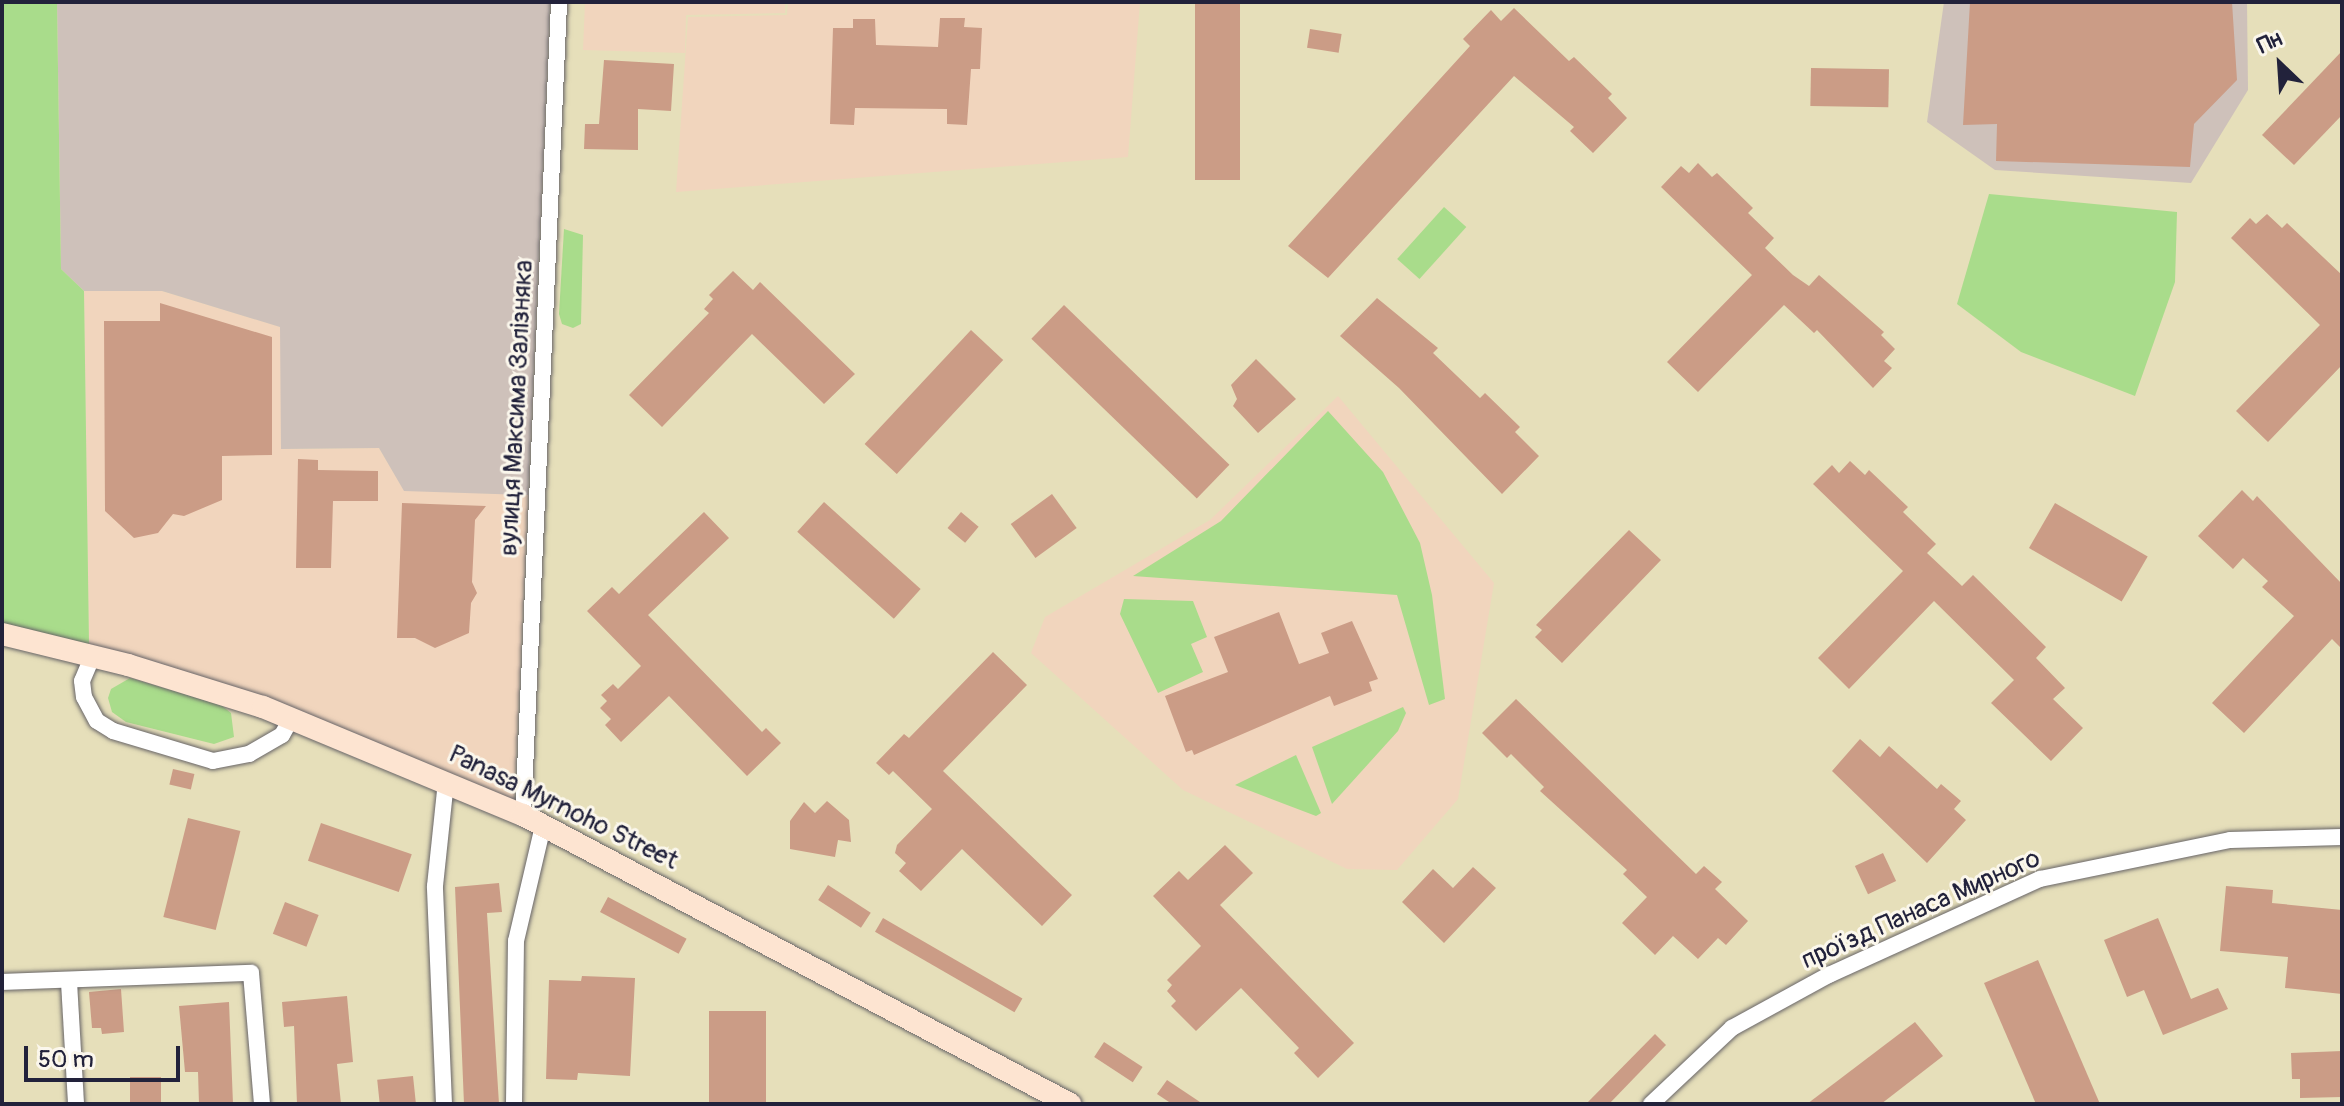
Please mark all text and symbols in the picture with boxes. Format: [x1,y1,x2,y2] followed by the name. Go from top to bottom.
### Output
[2240,24,2320,104] north arrow
[2253,24,2287,60] text: Пн
[494,259,540,557] street label: вулиця Максима Залізняка
[443,739,683,877] street label: Panasa Myrnoho Street
[1797,843,2045,977] street label: проїзд Панаса Мирного
[28,1030,184,1080] scale bar
[38,1045,94,1074] text: 50 m

